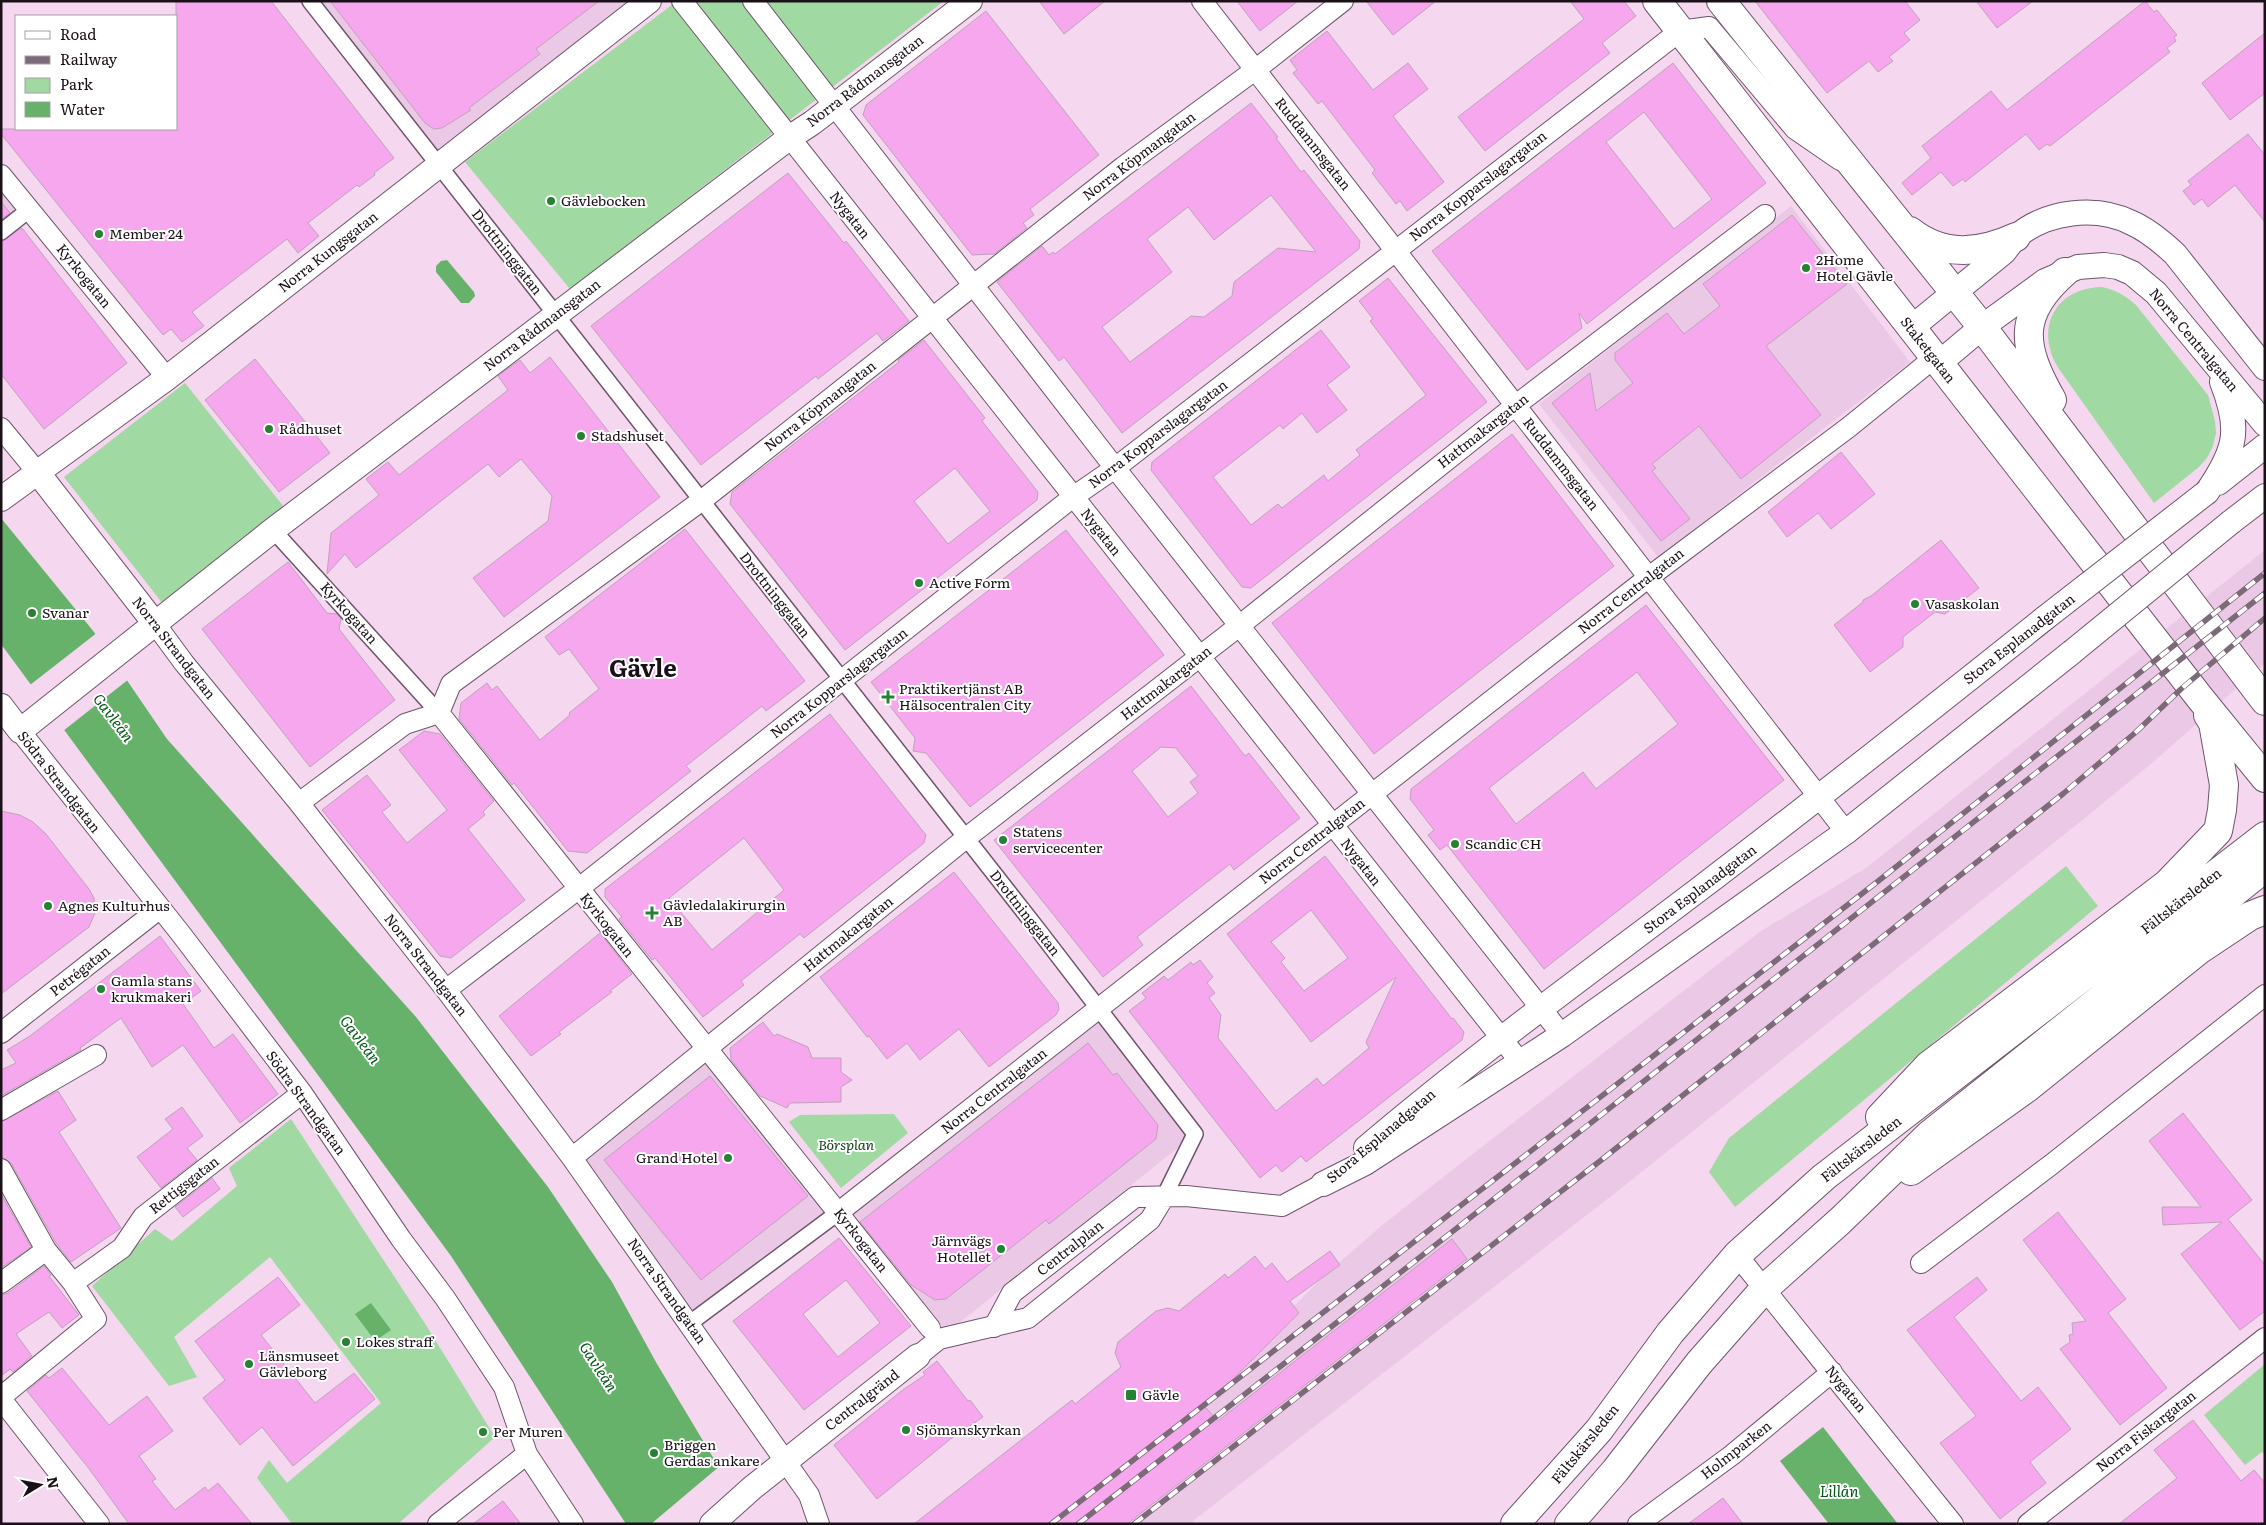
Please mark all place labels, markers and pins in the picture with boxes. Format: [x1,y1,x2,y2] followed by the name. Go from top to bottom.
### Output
[561,190,646,210] place label: Gävlebocken
[545,195,557,207] marker: Gävlebocken
[109,223,183,243] place label: Member 24
[93,228,105,240] marker: Member 24
[1816,249,1893,285] place label: 2Home Hotel Gävle
[1800,262,1812,274] marker: 2Home Hotel Gävle
[279,418,342,438] place label: Rådhuset
[263,423,275,435] marker: Rådhuset
[591,425,664,445] place label: Stadshuset
[575,430,587,442] marker: Stadshuset
[929,572,1011,592] place label: Active Form
[913,577,925,589] marker: Active Form
[1925,593,2000,613] place label: Vasaskolan
[1909,598,1921,610] marker: Vasaskolan
[42,602,89,622] place label: Svanar
[26,607,38,619] marker: Svanar
[899,678,1032,714] place label: Praktikertjänst AB Hälsocentralen City
[881,690,895,704] marker: Praktikertjänst AB Hälsocentralen City
[1013,821,1103,857] place label: Statens servicecenter
[1465,833,1542,853] place label: Scandic CH
[997,834,1009,846] marker: Statens servicecenter
[1449,838,1461,850] marker: Scandic CH
[663,894,786,930] place label: Gävledalakirurgin AB
[58,895,170,915] place label: Agnes Kulturhus
[42,900,54,912] marker: Agnes Kulturhus
[645,906,659,920] marker: Gävledalakirurgin AB
[111,970,192,1006] place label: Gamla stans krukmakeri
[95,983,107,995] marker: Gamla stans krukmakeri
[636,1147,718,1167] place label: Grand Hotel
[722,1152,734,1164] marker: Grand Hotel
[932,1230,991,1266] place label: Järnvägs Hotellet
[995,1243,1007,1255] marker: Järnvägs Hotellet
[356,1331,434,1351] place label: Lokes straff
[340,1336,352,1348] marker: Lokes straff
[259,1345,340,1381] place label: Länsmuseet Gävleborg
[243,1358,255,1370] marker: Länsmuseet Gävleborg
[1142,1384,1179,1404] place label: Gävle
[1124,1388,1138,1402] marker: Gävle
[916,1419,1021,1439] place label: Sjömanskyrkan
[493,1421,563,1441] place label: Per Muren
[900,1424,912,1436] marker: Sjömanskyrkan
[477,1426,489,1438] marker: Per Muren
[664,1434,760,1470] place label: Briggen Gerdas ankare
[648,1447,660,1459] marker: Briggen Gerdas ankare

